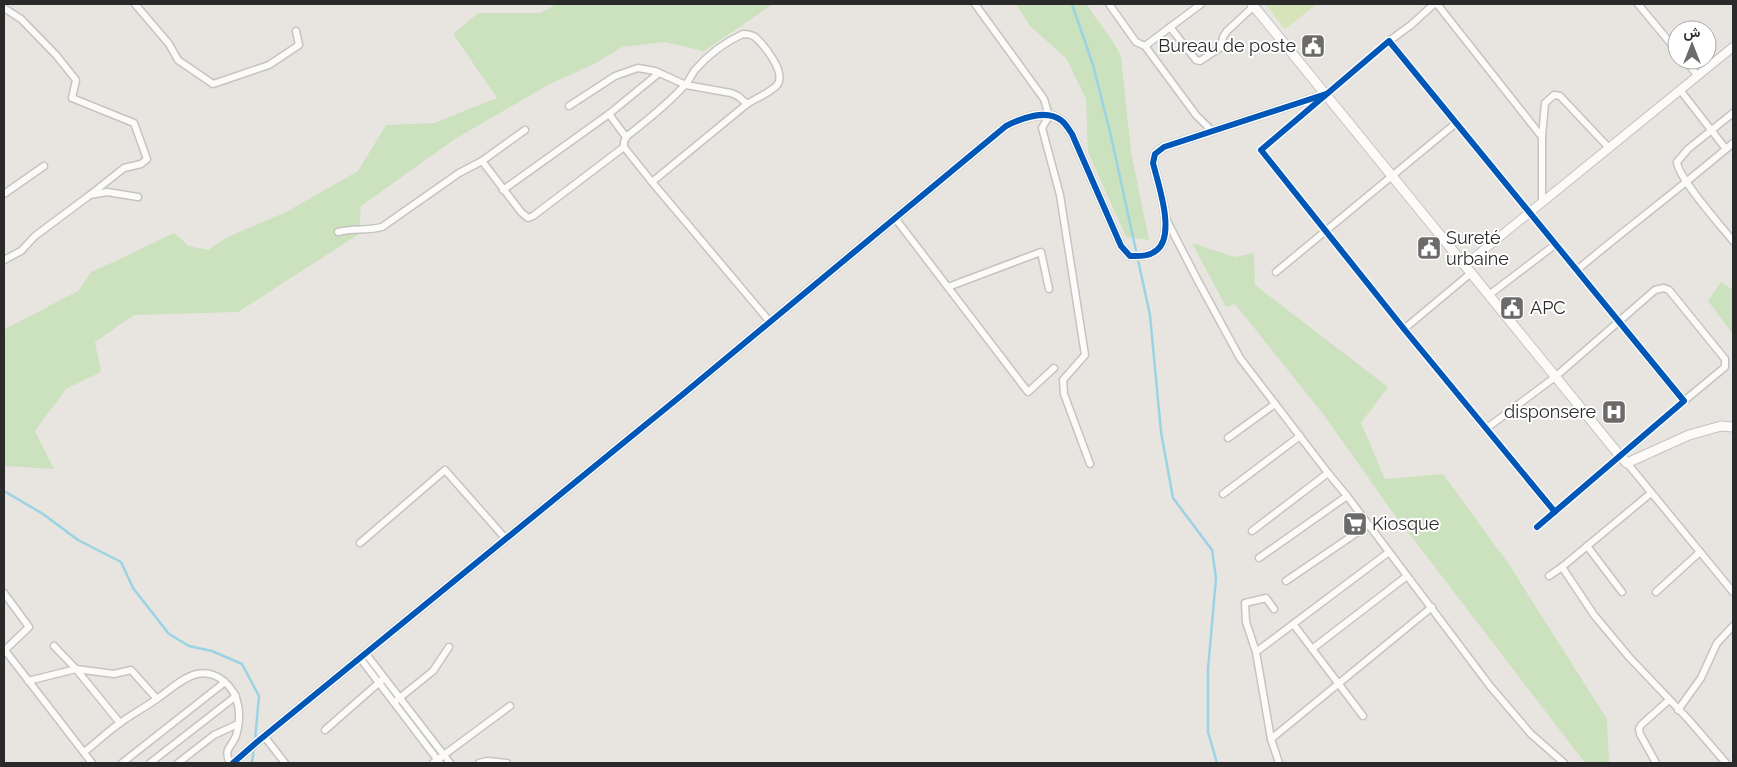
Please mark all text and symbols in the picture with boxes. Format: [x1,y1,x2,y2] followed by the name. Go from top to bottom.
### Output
[1667,20,1717,70] north arrow
[1684,24,1701,41] text: ش
[1300,33,1326,59] public building icon: Bureau de poste
[1158,35,1296,56] place label: Bureau de poste
[1446,227,1509,269] place label: Sureté urbaine
[1416,235,1442,261] public building icon: Sureté urbaine
[1499,295,1525,321] public building icon: APC
[1530,297,1566,318] place label: APC
[1601,399,1627,425] hospital icon: disponsere
[1504,401,1596,422] place label: disponsere
[1342,511,1368,537] supermarket icon: Kiosque
[1372,513,1440,534] place label: Kiosque

